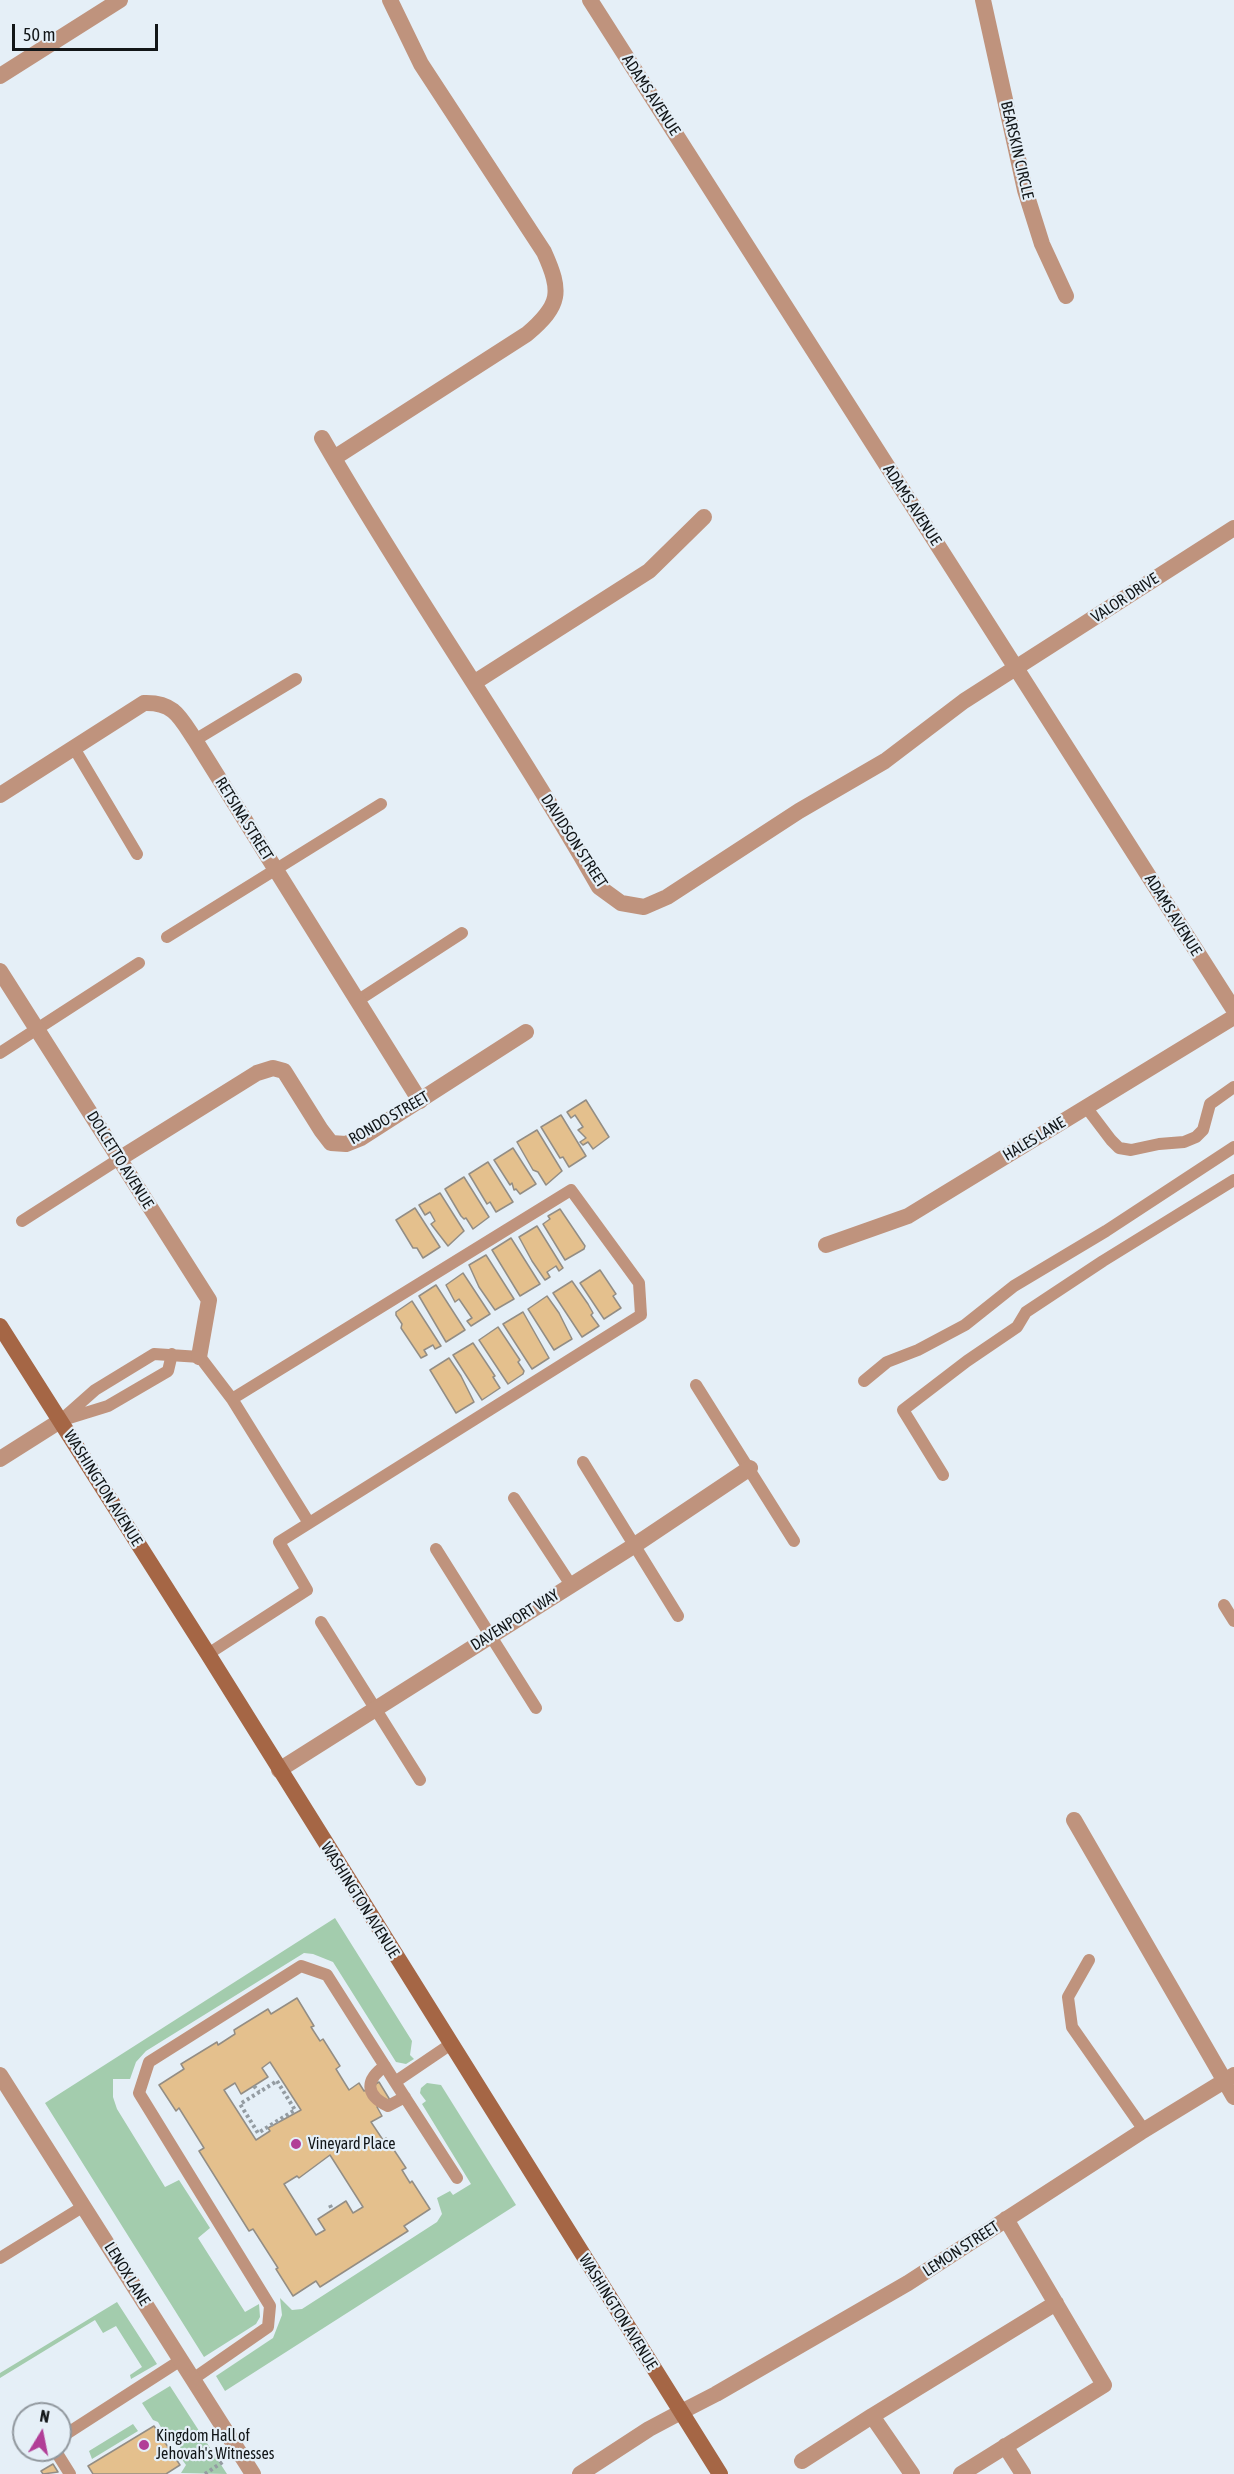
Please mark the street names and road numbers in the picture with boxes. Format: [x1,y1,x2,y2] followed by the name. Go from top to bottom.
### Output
[618,51,684,139] street label: ADAMS AVENUE
[996,99,1038,201] street label: BEARSKIN CIRCLE
[879,461,945,549] street label: ADAMS AVENUE
[1088,569,1162,627] street label: VALOR DRIVE
[211,774,277,864] street label: RETSINA STREET
[537,791,611,891] street label: DAVIDSON STREET
[1140,871,1206,959] street label: ADAMS AVENUE
[345,1087,433,1149] street label: RONDO STREET
[82,1108,158,1212] street label: DOLCETTO AVENUE
[999,1113,1069,1165] street label: HALES LANE
[60,1427,146,1549] street label: WASHINGTON AVENUE
[467,1585,563,1655] street label: DAVENPORT WAY
[317,1839,403,1961] street label: WASHINGTON AVENUE
[919,2217,1003,2281] street label: LEMON STREET
[100,2239,154,2309] street label: LENOX LANE
[575,2251,661,2373] street label: WASHINGTON AVENUE

